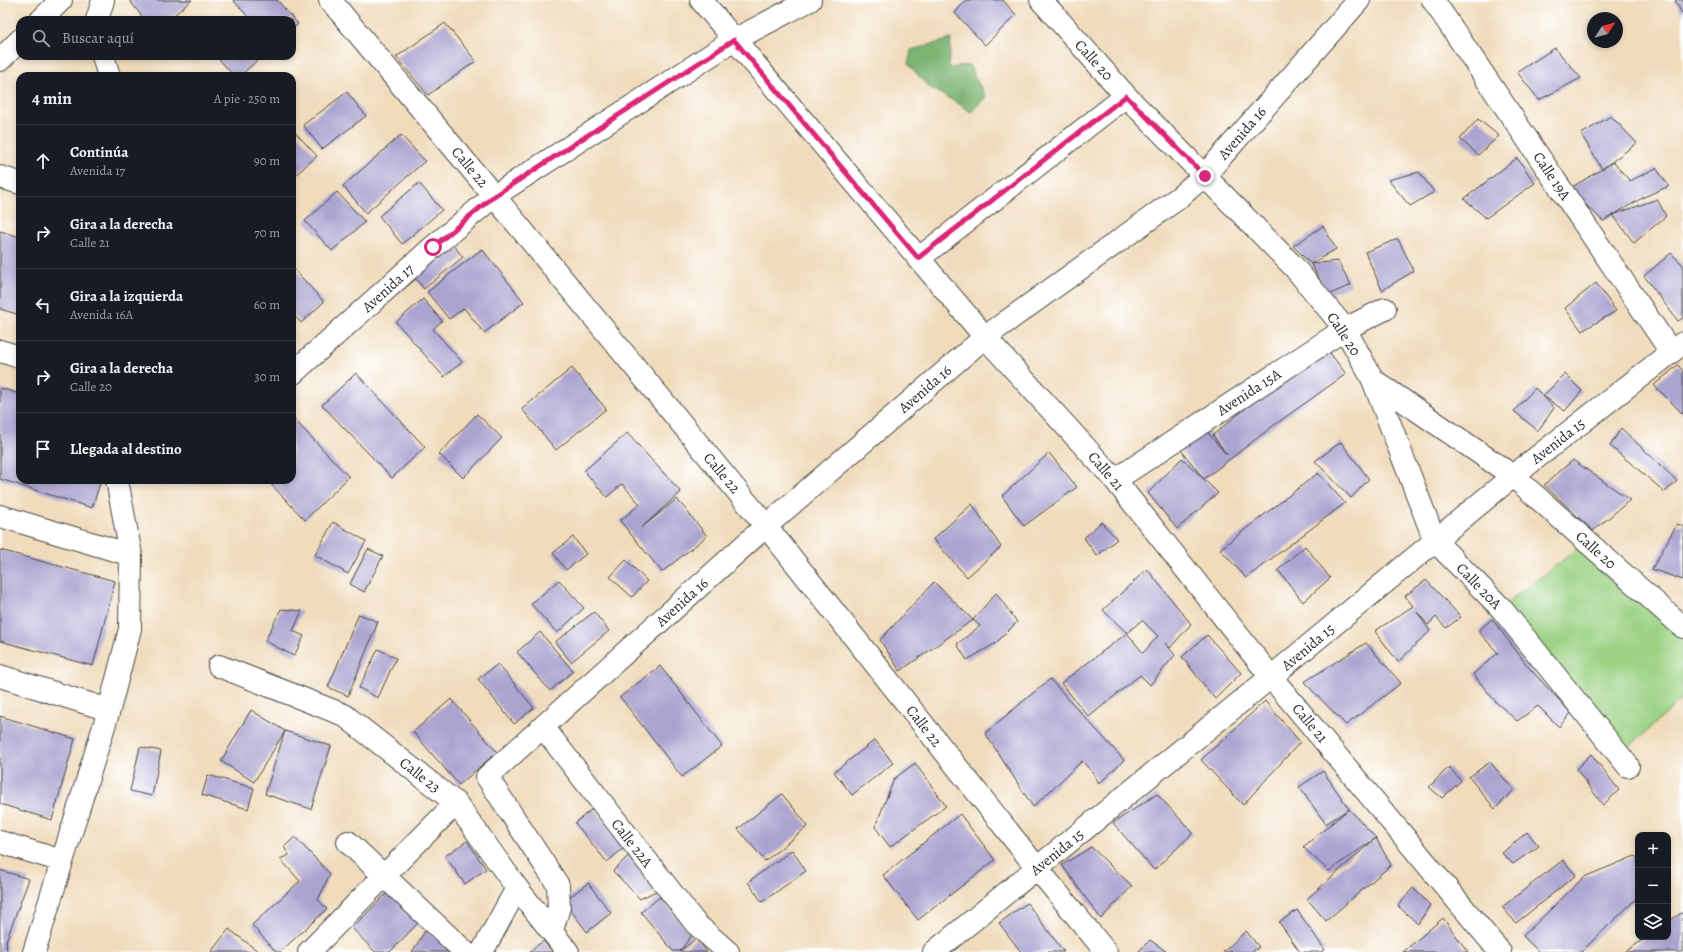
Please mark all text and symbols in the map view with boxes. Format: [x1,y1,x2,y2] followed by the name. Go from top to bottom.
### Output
[1587,12,1623,48] north arrow
[16,16,296,60] search box
[30,27,52,49] icon: search
[62,28,134,48] text: Buscar aquí
[1070,35,1118,85] street label: Calle 20
[32,87,72,110] text: 4 min
[214,90,280,107] text: A pie · 250 m
[1213,102,1271,165] street label: Avenida 16
[70,142,128,162] text: Continúa
[447,142,493,192] street label: Calle 22
[1529,148,1576,204] street label: Calle 19A
[32,150,54,172] icon: ahead
[254,152,280,169] text: 90 m
[70,162,125,179] text: Avenida 17
[1196,167,1214,185] route end
[70,214,173,234] text: Gira a la derecha
[32,222,54,244] icon: right
[254,224,280,241] text: 70 m
[70,234,110,251] text: Calle 21
[424,238,442,256] route start
[357,259,419,317] street label: Avenida 17
[70,286,183,306] text: Gira a la izquierda
[32,294,54,316] icon: left
[254,296,280,313] text: 60 m
[70,306,133,323] text: Avenida 16A
[1322,308,1366,360] street label: Calle 20
[70,358,173,378] text: Gira a la derecha
[893,360,956,418] street label: Avenida 16
[1212,364,1285,421] street label: Avenida 15A
[32,366,54,388] icon: right
[254,368,280,385] text: 30 m
[70,378,112,395] text: Calle 20
[1526,414,1589,469] street label: Avenida 15
[32,438,54,460] icon: arrive
[70,439,182,459] text: Llegada al destino
[1083,447,1129,495] street label: Calle 21
[699,448,745,498] street label: Calle 22
[1571,526,1621,574] street label: Calle 20
[1452,558,1506,614] street label: Calle 20A
[651,573,713,632] street label: Avenida 16
[1276,619,1339,676] street label: Avenida 15
[1288,699,1332,747] street label: Calle 21
[901,701,947,751] street label: Calle 22
[395,753,445,797] street label: Calle 23
[607,815,657,872] street label: Calle 22A
[1025,824,1088,880] street label: Avenida 15
[1635,832,1671,940] map controls
[1635,832,1671,868] button: +
[1635,868,1671,904] button: −
[1635,904,1671,940] button: layers

